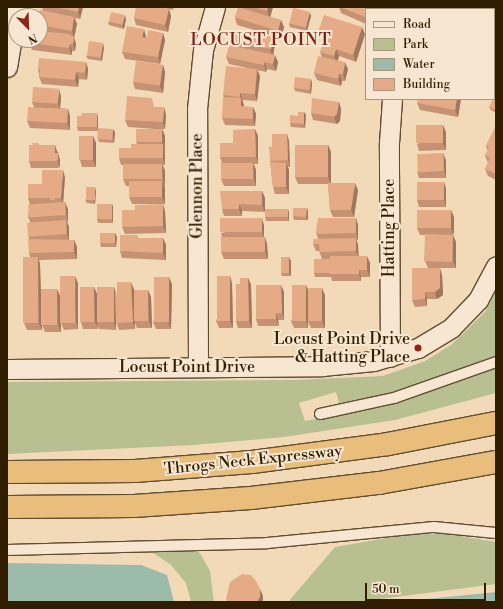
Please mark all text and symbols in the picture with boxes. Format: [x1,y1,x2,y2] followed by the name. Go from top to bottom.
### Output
[8,8,48,48] north arrow
[365,8,495,100] legend
[403,17,431,32] text: Road
[26,30,39,46] text: N
[190,31,332,51] district label: LOCUST POINT
[403,37,428,52] text: Park
[403,57,435,72] text: Water
[403,77,450,92] text: Building
[187,133,207,239] street label: Glennon Place
[379,179,399,277] street label: Hatting Place
[274,329,410,367] place label: Locust Point Drive & Hatting Place
[413,343,423,353] marker: Locust Point Drive & Hatting Place
[119,357,255,377] street label: Locust Point Drive
[163,441,343,479] street label: Throgs Neck Expressway
[367,575,488,601] scale bar
[372,582,400,597] text: 50 m

